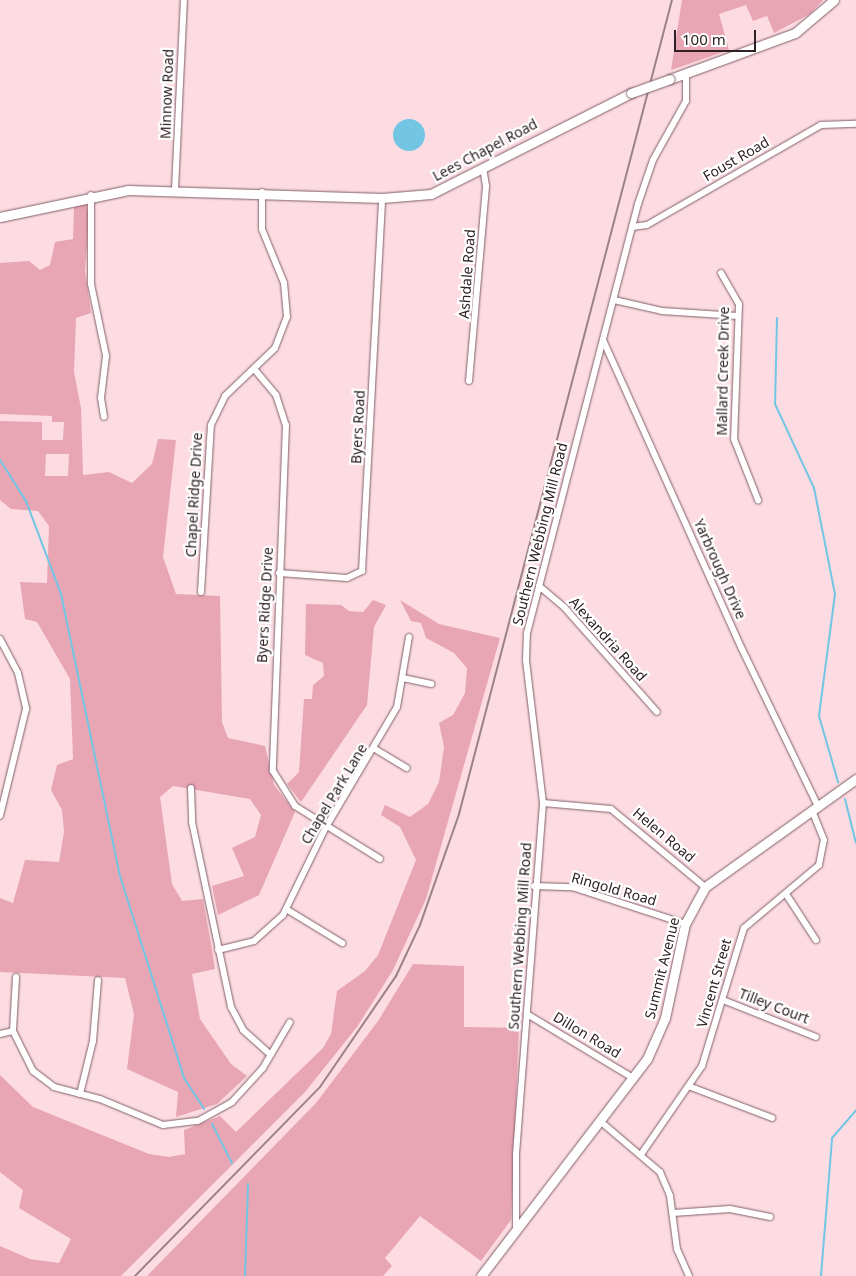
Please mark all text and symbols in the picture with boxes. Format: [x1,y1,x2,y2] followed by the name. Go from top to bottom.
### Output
[676,20,758,52] scale bar
[682,29,726,49] text: 100 m
[157,49,177,139] street label: Minnow Road
[430,115,540,185] street label: Lees Chapel Road
[700,133,772,185] street label: Foust Road
[455,229,479,319] street label: Ashdale Road
[713,306,733,436] street label: Mallard Creek Drive
[348,390,368,464] street label: Byers Road
[182,432,206,558] street label: Chapel Ridge Drive
[509,441,571,627] street label: Southern Webbing Mill Road
[690,516,750,622] street label: Yarbrough Drive
[254,547,276,663] street label: Byers Ridge Drive
[566,594,650,684] street label: Alexandria Road
[297,741,371,847] street label: Chapel Park Lane
[630,804,698,866] street label: Helen Road
[505,842,535,1030] street label: Southern Webbing Mill Road
[570,869,658,909] street label: Ringold Road
[641,916,683,1020] street label: Summit Avenue
[693,937,735,1029] street label: Vincent Street
[737,985,811,1027] street label: Tilley Court
[550,1008,624,1062] street label: Dillon Road

